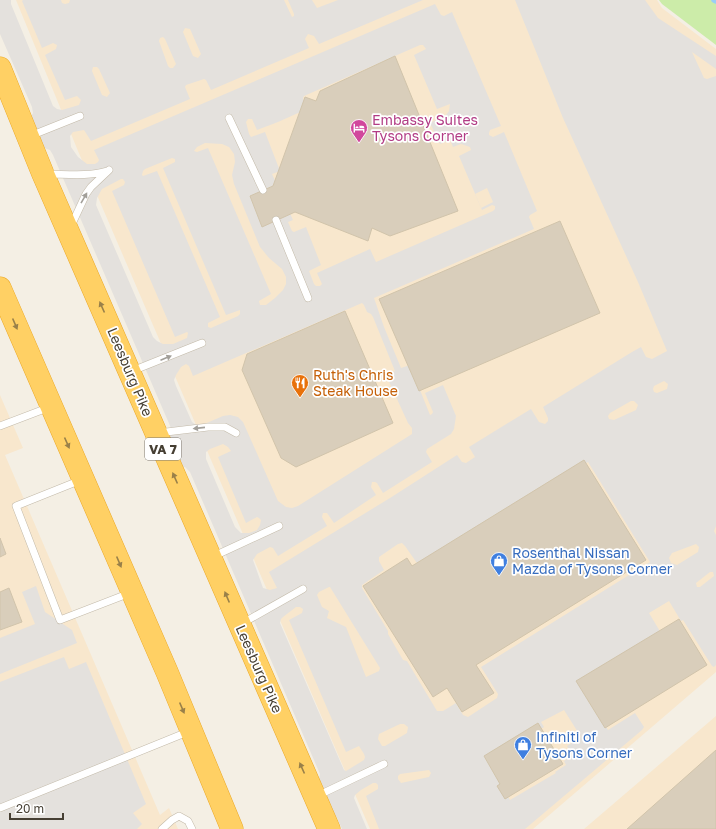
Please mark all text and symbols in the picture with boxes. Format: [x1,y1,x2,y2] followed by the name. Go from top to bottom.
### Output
[372,111,478,144] place label: Embassy Suites Tysons Corner
[349,118,369,143] hotel icon: Embassy Suites Tysons Corner
[80,192,87,204] one-way arrow
[99,302,105,313] one-way arrow
[13,318,19,330] one-way arrow
[104,325,157,419] street label: Leesburg Pike
[161,355,172,361] one-way arrow
[313,366,398,399] place label: Ruth's Chris Steak House
[290,373,310,398] restaurant icon: Ruth's Chris Steak House
[193,425,205,431] one-way arrow
[64,437,70,448] one-way arrow
[145,438,181,460] road number: VA 7
[172,473,178,484] one-way arrow
[512,544,673,577] place label: Rosenthal Nissan Mazda of Tysons Corner
[489,551,509,576] shop icon: Rosenthal Nissan Mazda of Tysons Corner
[116,557,122,569] one-way arrow
[224,592,230,603] one-way arrow
[232,622,286,716] street label: Leesburg Pike
[179,702,185,713] one-way arrow
[536,728,633,761] place label: Infiniti of Tysons Corner
[513,735,533,760] shop icon: Infiniti of Tysons Corner
[299,762,305,773] one-way arrow
[10,795,63,821] scale bar
[16,801,44,816] text: 20 m

